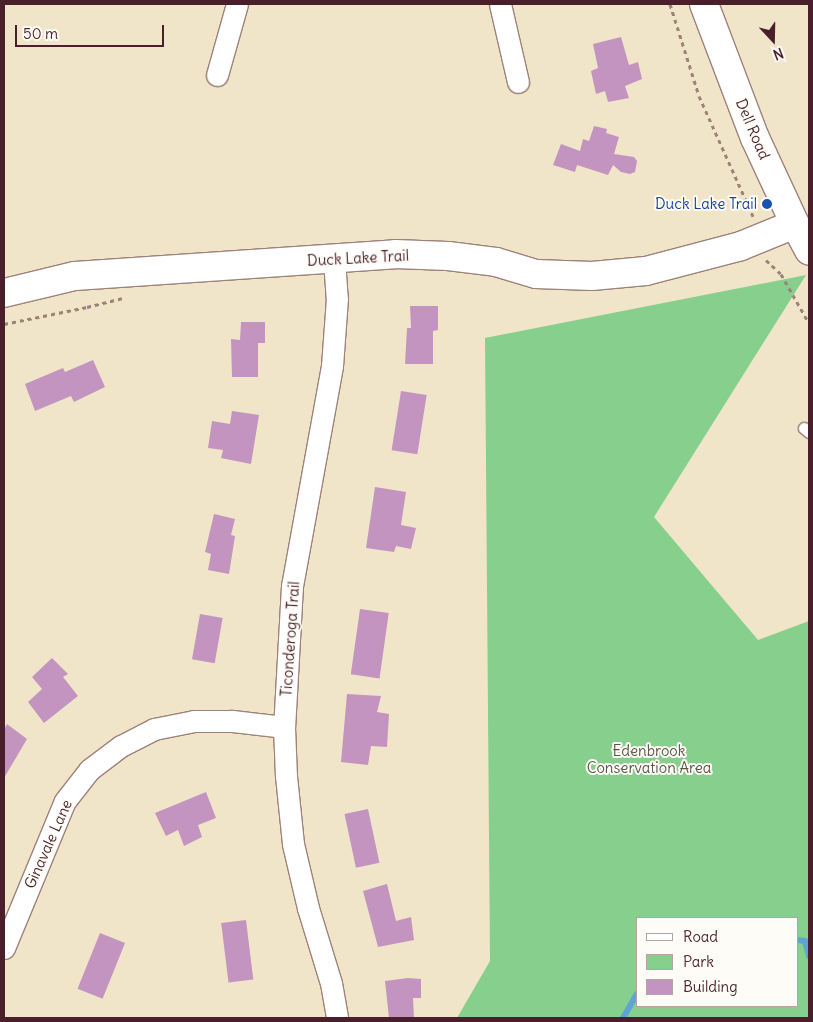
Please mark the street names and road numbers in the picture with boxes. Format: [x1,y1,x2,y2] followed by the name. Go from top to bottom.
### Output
[732,96,774,162] street label: Dell Road
[307,246,409,270] street label: Duck Lake Trail
[277,581,303,697] street label: Ticonderoga Trail
[20,797,76,891] street label: Ginavale Lane

